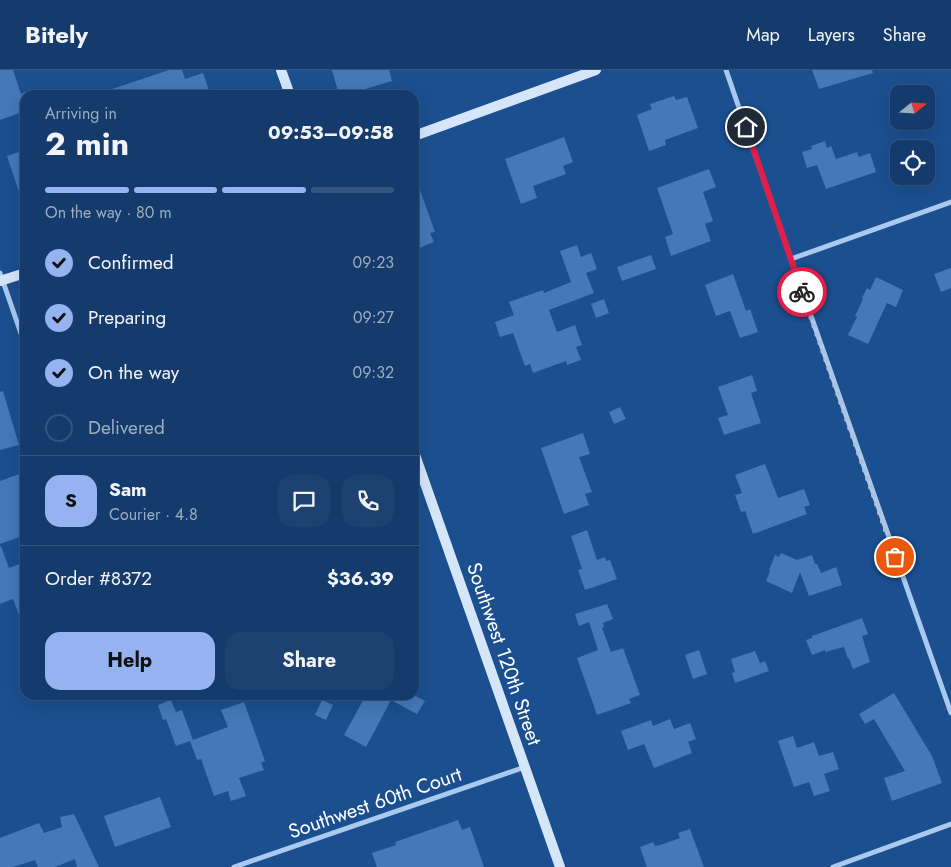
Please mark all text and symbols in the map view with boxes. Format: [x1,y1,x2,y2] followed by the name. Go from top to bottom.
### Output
[25,17,88,52] text: Bitely
[746,22,780,48] text: Map
[808,22,855,48] text: Layers
[883,22,926,48] text: Share
[890,85,935,130] north arrow
[890,85,935,185] map controls
[45,102,117,125] text: Arriving in
[725,106,767,148] pin
[732,113,760,141] icon: home
[268,119,394,146] text: 09:53–09:58
[45,121,129,167] text: 2 min
[890,140,935,185] button: locate
[45,201,172,224] text: On the way · 80 m
[45,249,73,277] icon: check
[88,249,174,276] text: Confirmed
[353,251,394,274] text: 09:23
[777,267,827,317] courier
[788,278,816,306] icon: bike
[45,304,73,332] icon: check
[88,304,166,331] text: Preparing
[353,306,394,329] text: 09:27
[45,359,73,387] icon: check
[88,359,179,386] text: On the way
[353,361,394,384] text: 09:32
[88,414,165,441] text: Delivered
[278,475,330,527] button: chat
[342,475,394,527] button: phone
[109,476,147,503] text: Sam
[65,487,77,514] text: S
[109,503,198,526] text: Courier · 4.8
[874,536,916,578] pin
[881,543,909,571] icon: bag
[459,559,549,749] street label: Southwest 120th Street
[45,565,152,592] text: Order #8372
[327,565,394,592] text: $36.39
[45,632,215,690] button: Help
[225,632,394,690] button: Share
[284,760,466,846] street label: Southwest 60th Court

